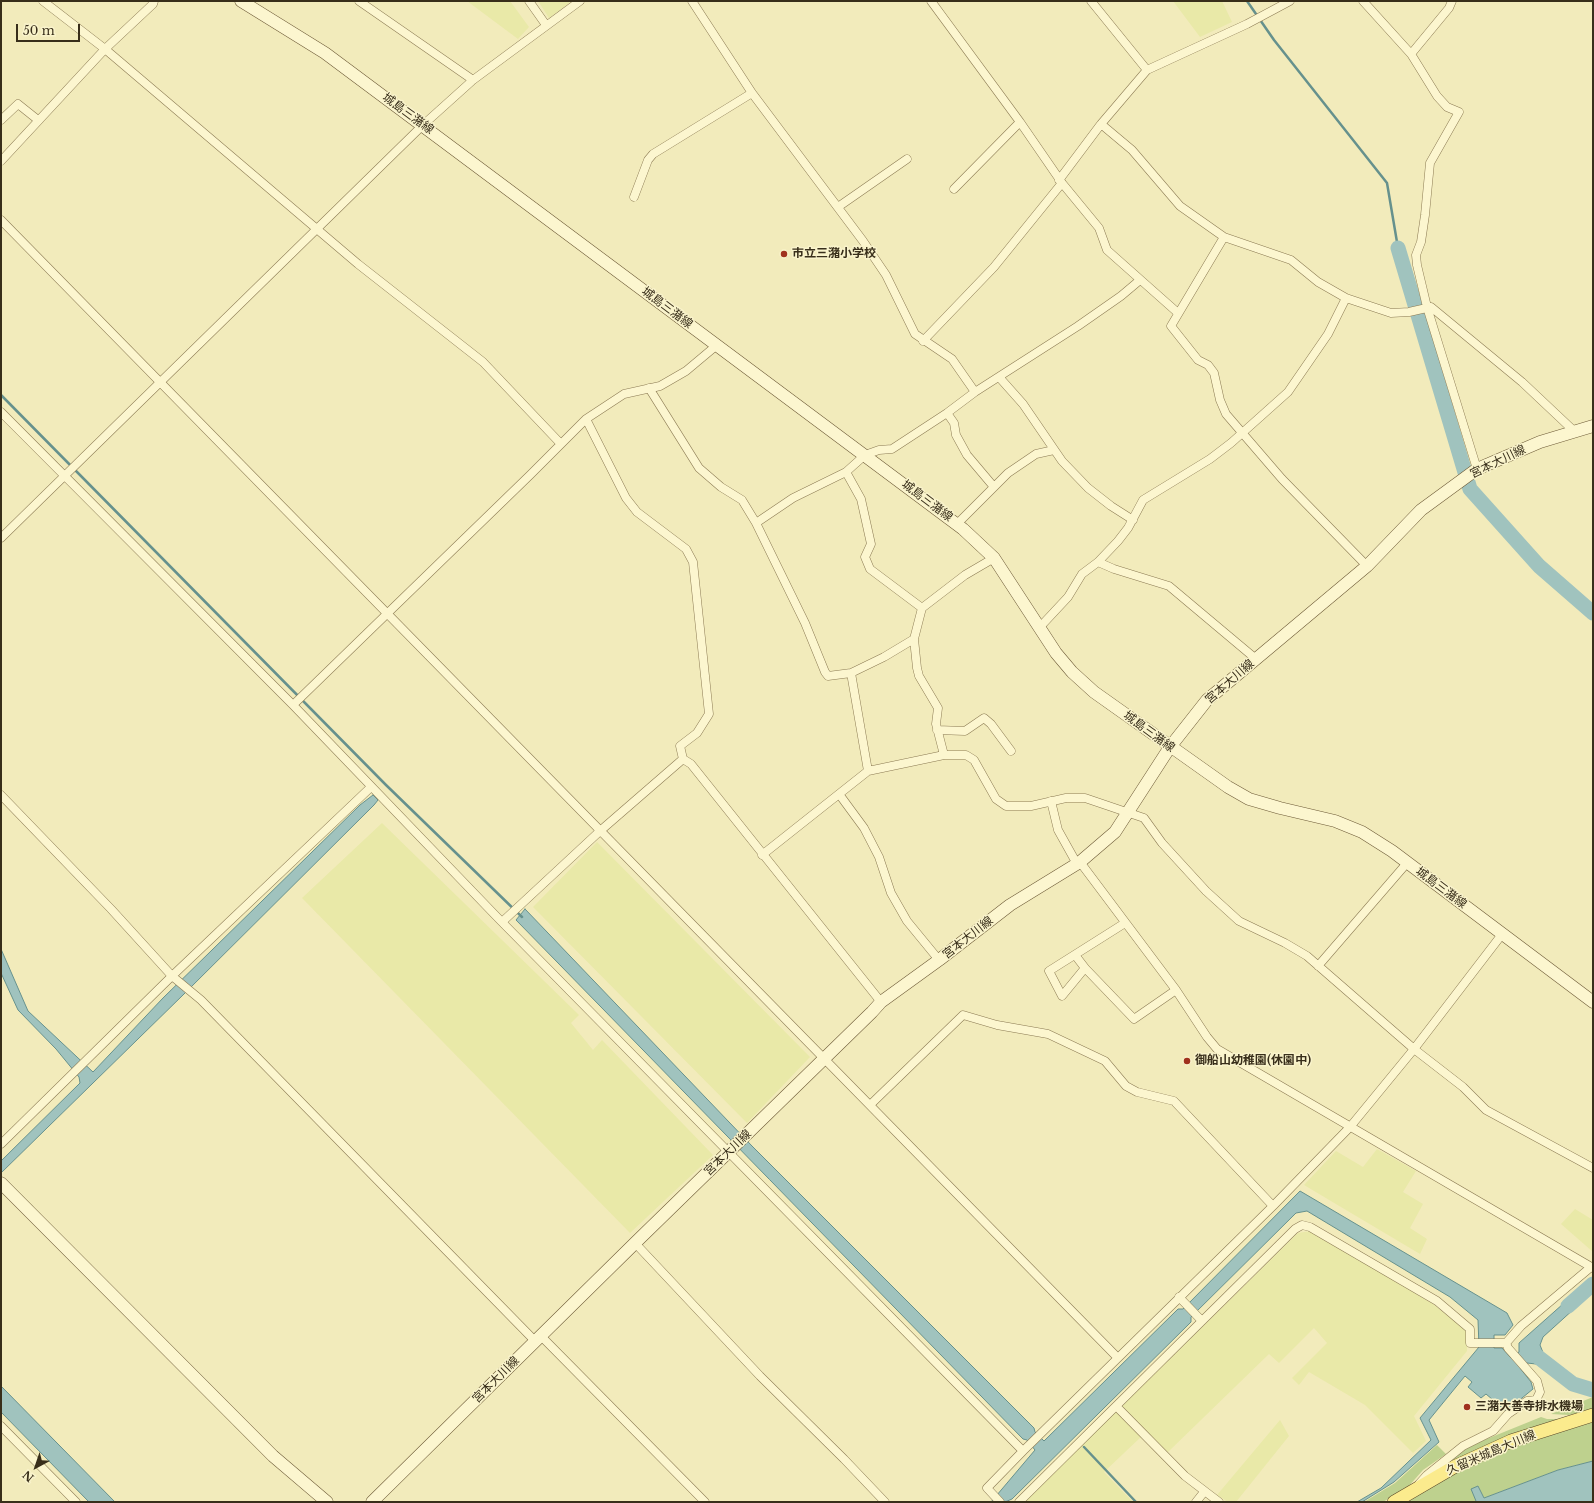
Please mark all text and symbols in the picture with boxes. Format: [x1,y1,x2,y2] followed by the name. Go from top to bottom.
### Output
[18,16,82,42] scale bar
[23,23,55,38] text: 50 m
[379,91,437,137] street label: 城島三潴線
[792,247,876,261] place label: 市立三潴小学校
[779,249,789,259] marker: 市立三潴小学校
[639,284,695,332] street label: 城島三潴線
[1468,442,1528,482] street label: 宮本大川線
[899,477,955,525] street label: 城島三潴線
[1203,657,1257,707] street label: 宮本大川線
[1120,709,1178,755] street label: 城島三潴線
[1413,864,1469,912] street label: 城島三潴線
[940,914,996,962] street label: 宮本大川線
[1195,1054,1311,1068] place label: 御船山幼稚園(休園中)
[1182,1056,1192,1066] marker: 御船山幼稚園(休園中)
[701,1127,755,1179] street label: 宮本大川線
[470,1354,522,1406] street label: 宮本大川線
[1475,1400,1583,1414] place label: 三潴大善寺排水機場
[1462,1402,1472,1412] marker: 三潴大善寺排水機場
[1444,1428,1538,1478] street label: 久留米城島大川線
[16,1447,56,1487] north arrow
[20,1468,37,1485] text: N

